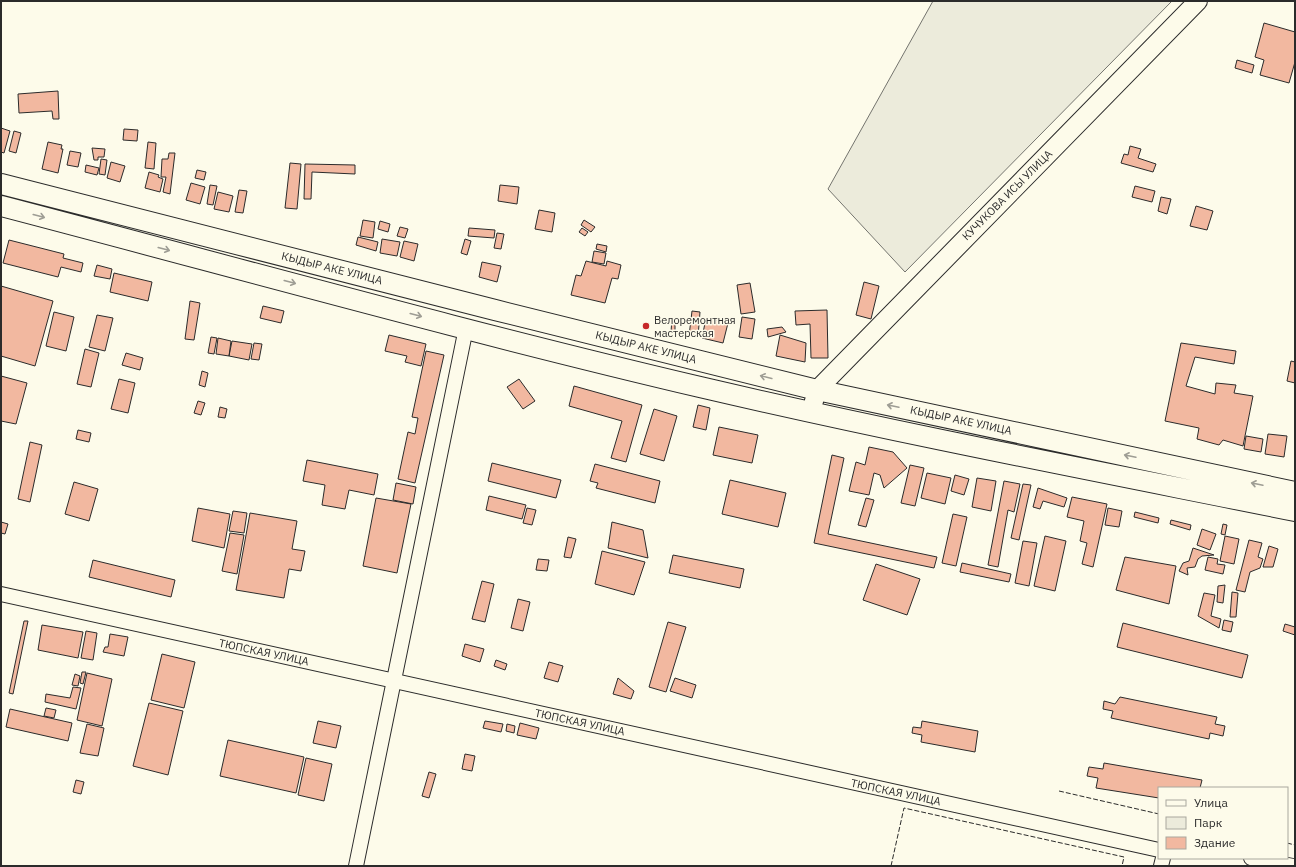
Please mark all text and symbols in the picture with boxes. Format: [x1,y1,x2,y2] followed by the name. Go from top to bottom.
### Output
[959,147,1055,243] street label: КУЧУКОВА ИСЫ УЛИЦА
[32,212,45,220] one-way arrow
[158,245,171,253] one-way arrow
[280,249,384,287] street label: КЫДЫР АКЕ УЛИЦА
[283,278,296,286] one-way arrow
[409,311,422,319] one-way arrow
[654,313,736,340] place label: Велоремонтная мастерская
[641,321,651,331] marker: Велоремонтная мастерская
[594,328,698,366] street label: КЫДЫР АКЕ УЛИЦА
[760,373,773,381] one-way arrow
[887,401,900,409] one-way arrow
[909,402,1013,438] street label: КЫДЫР АКЕ УЛИЦА
[1124,452,1137,460] one-way arrow
[1251,479,1264,487] one-way arrow
[218,636,310,668] street label: ТЮПСКАЯ УЛИЦА
[534,706,626,738] street label: ТЮПСКАЯ УЛИЦА
[850,776,942,808] street label: ТЮПСКАЯ УЛИЦА
[1158,787,1288,859] legend
[1194,795,1228,810] text: Улица
[1194,815,1223,830] text: Парк
[1194,835,1236,850] text: Здание

